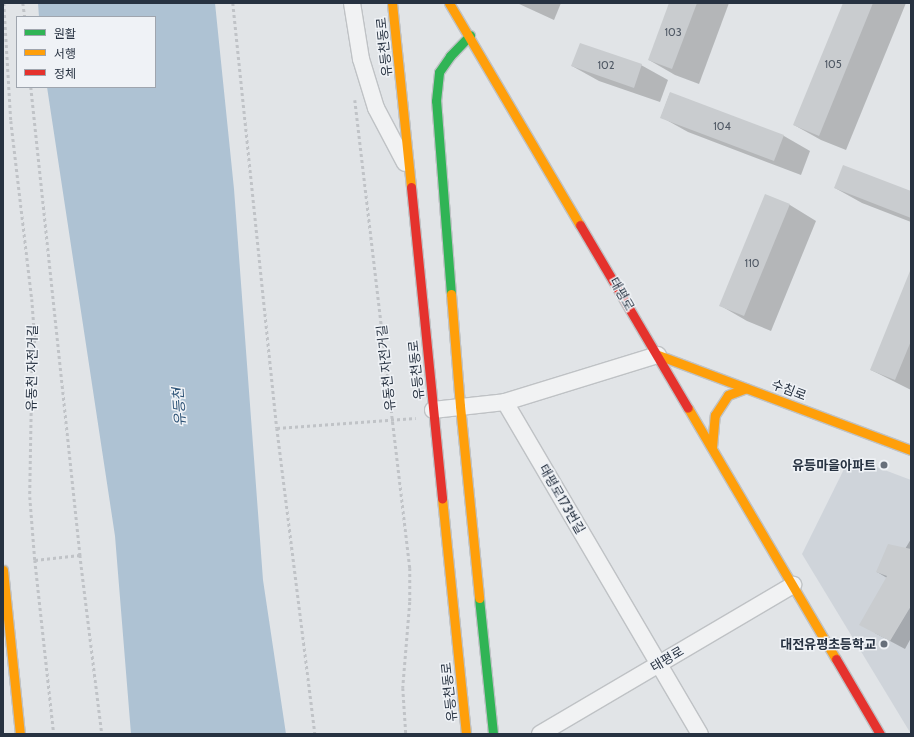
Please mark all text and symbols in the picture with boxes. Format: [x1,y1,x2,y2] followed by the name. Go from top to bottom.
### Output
[16,16,156,88] legend
[373,16,395,78] street label: 유등천동로
[664,25,682,39] house number: 103
[54,26,76,41] text: 원활
[54,46,76,61] text: 서행
[824,57,842,71] house number: 105
[597,58,615,72] house number: 102
[54,66,76,81] text: 정체
[713,119,731,133] house number: 104
[745,256,759,270] house number: 110
[606,275,638,313] street label: 태평로
[374,324,398,412] street label: 유동천 자전거길
[23,325,41,411] street label: 유동천 자전거길
[405,339,427,401] street label: 유등천동로
[769,376,809,404] street label: 수침로
[169,387,189,427] water label: 유등천
[792,457,876,473] place label: 유등마을아파트
[879,460,889,470] marker: 유등마을아파트
[536,461,588,537] street label: 태평로173번길
[780,636,876,652] place label: 대전유평초등학교
[879,639,889,649] marker: 대전유평초등학교
[648,643,686,675] street label: 태평로
[438,661,460,723] street label: 유등천동로

